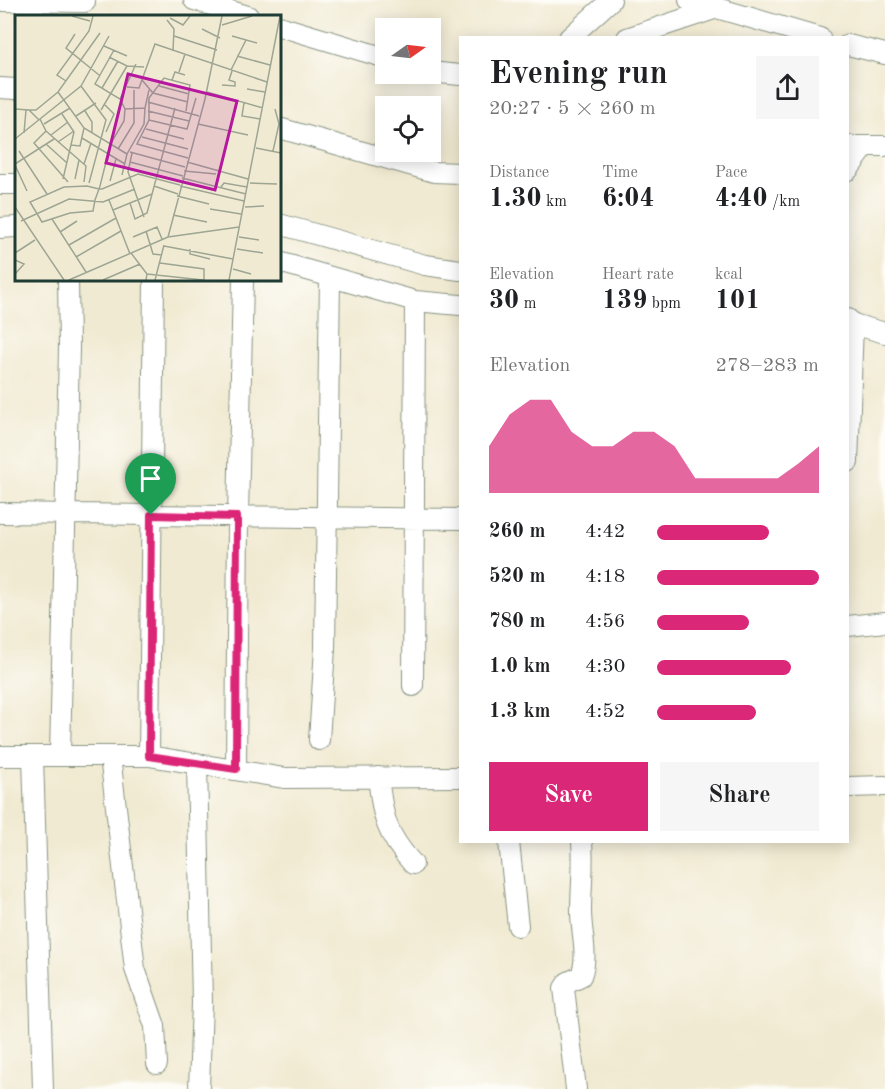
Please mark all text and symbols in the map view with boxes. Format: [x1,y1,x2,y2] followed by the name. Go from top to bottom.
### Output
[15,15,280,280] inset map
[375,18,441,84] north arrow
[375,18,441,162] map controls
[756,56,819,119] button: share
[489,58,668,91] text: Evening run
[375,96,441,162] button: locate
[489,99,656,119] text: 20:27 · 5 × 260 m
[489,165,549,181] text: Distance
[602,165,638,181] text: Time
[715,165,747,181] text: Pace
[489,186,542,212] text: 1.30
[602,186,655,212] text: 6:04
[715,186,768,212] text: 4:40
[542,194,567,210] text: km
[768,194,800,210] text: /km
[489,267,554,283] text: Elevation
[602,267,674,283] text: Heart rate
[715,267,743,283] text: kcal
[489,288,519,314] text: 30
[602,288,647,314] text: 139
[715,288,760,314] text: 101
[519,296,536,312] text: m
[647,296,681,312] text: bpm
[489,356,570,376] text: Elevation
[716,356,819,376] text: 278–283 m
[125,453,176,515] pin
[134,462,167,495] icon: arrive
[489,522,545,542] text: 260 m
[585,522,625,542] text: 4:42
[489,567,545,587] text: 520 m
[585,567,625,587] text: 4:18
[489,612,545,632] text: 780 m
[585,612,625,632] text: 4:56
[489,657,551,677] text: 1.0 km
[585,657,625,677] text: 4:30
[489,702,551,722] text: 1.3 km
[585,702,625,722] text: 4:52
[489,762,648,831] button: Save
[660,762,819,831] button: Share

